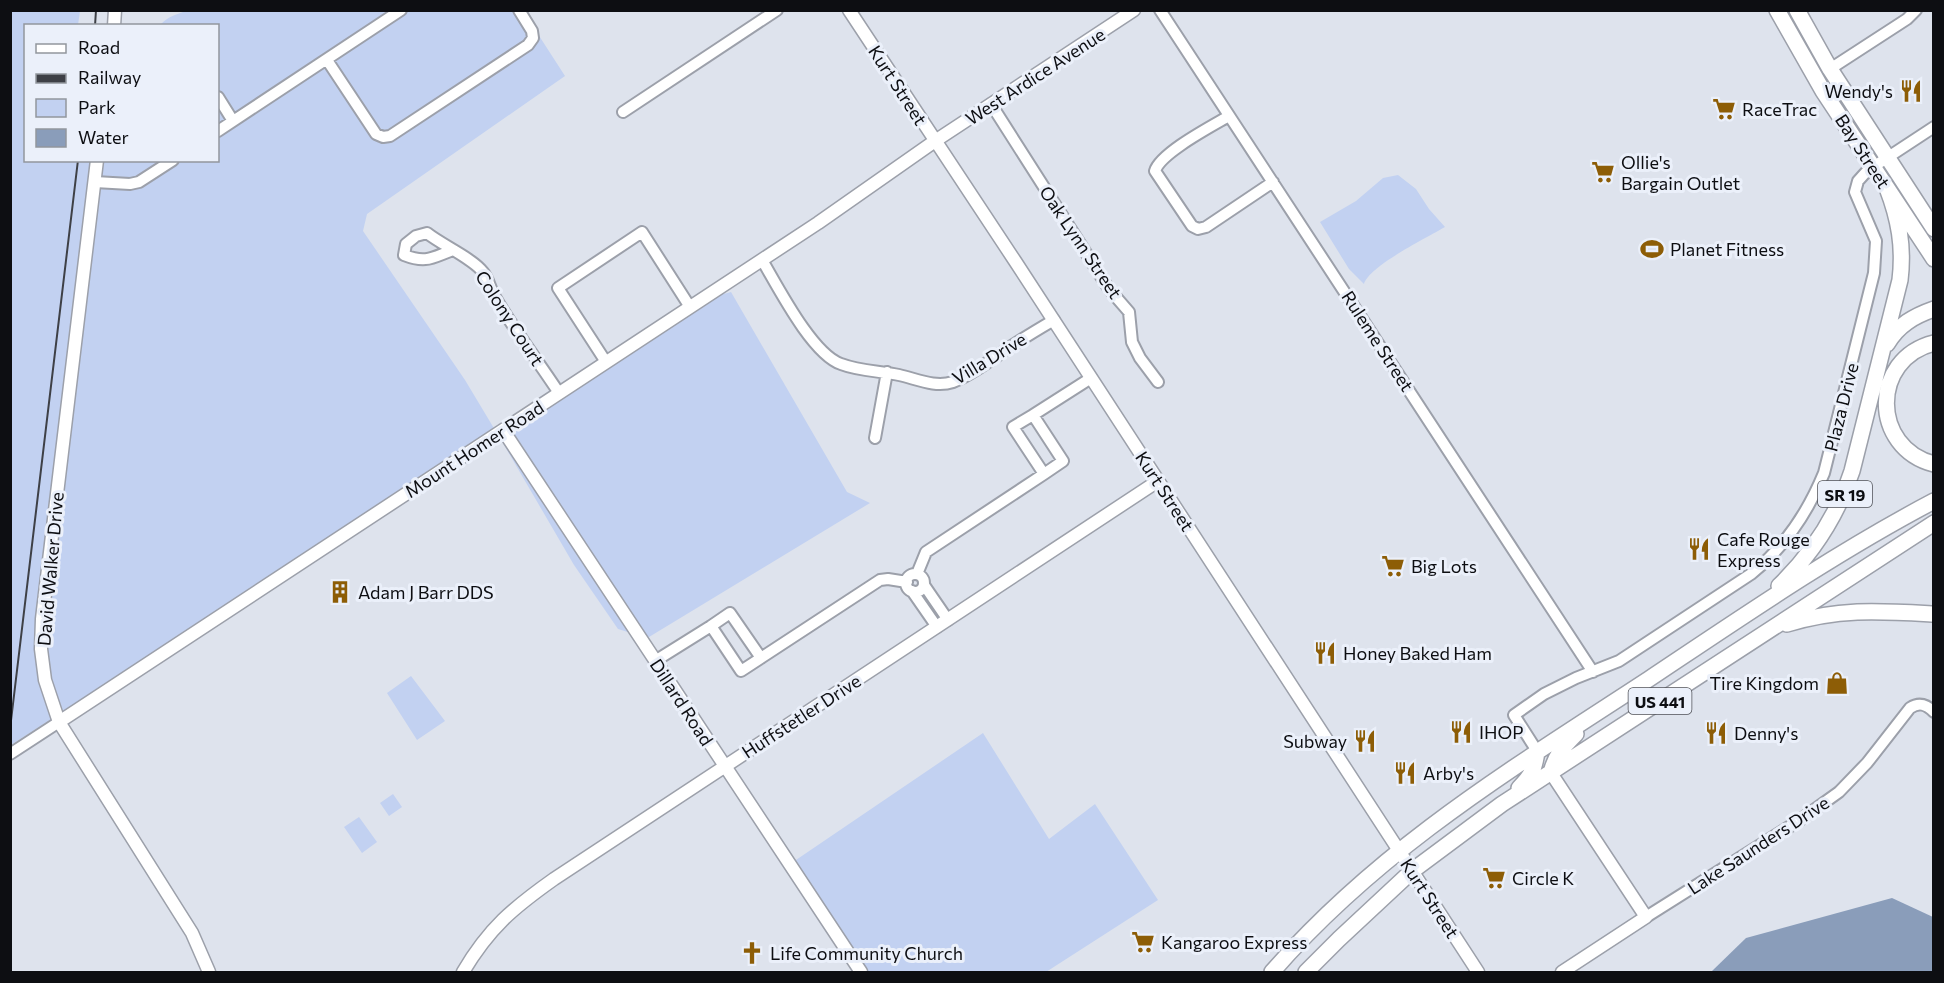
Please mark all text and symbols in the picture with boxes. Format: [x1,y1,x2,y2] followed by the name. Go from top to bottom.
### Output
[961,23,1109,129] street label: West Ardice Avenue
[24,24,219,162] legend
[78,36,120,58] text: Road
[864,41,932,129] street label: Kurt Street
[78,66,141,88] text: Railway
[1898,78,1924,104] restaurant icon: Wendy's
[1825,80,1893,102] place label: Wendy's
[78,96,116,118] text: Park
[1711,96,1737,122] supermarket icon: RaceTrac
[1742,98,1817,120] place label: RaceTrac
[1831,110,1895,192] street label: Bay Street
[78,126,129,148] text: Water
[1621,151,1740,194] place label: Ollie's Bargain Outlet
[1590,159,1616,185] supermarket icon: Ollie's Bargain Outlet
[1035,181,1127,303] street label: Oak Lynn Street
[1639,236,1665,262] sports icon: Planet Fitness
[1670,238,1784,260] place label: Planet Fitness
[471,266,549,370] street label: Colony Court
[1337,287,1419,395] street label: Ruleme Street
[948,327,1030,389] street label: Villa Drive
[1819,360,1863,454] street label: Plaza Drive
[400,396,548,502] street label: Mount Homer Road
[1131,447,1199,535] street label: Kurt Street
[1818,481,1872,507] road number: SR 19
[32,491,68,647] street label: David Walker Drive
[1717,528,1810,571] place label: Cafe Rouge Express
[1686,536,1712,562] restaurant icon: Cafe Rouge Express
[1380,553,1406,579] supermarket icon: Big Lots
[1411,555,1477,577] place label: Big Lots
[327,579,353,605] building icon: Adam J Barr DDS
[358,581,494,603] place label: Adam J Barr DDS
[1312,640,1338,666] restaurant icon: Honey Baked Ham
[1343,642,1492,664] place label: Honey Baked Ham
[646,654,718,750] street label: Dillard Road
[737,669,865,763] street label: Huffstetler Drive
[1824,670,1850,696] shop icon: Tire Kingdom
[1710,672,1819,694] place label: Tire Kingdom
[1628,688,1692,714] road number: US 441
[1448,719,1474,745] restaurant icon: IHOP
[1703,720,1729,746] restaurant icon: Denny's
[1479,721,1524,743] place label: IHOP
[1734,722,1798,744] place label: Denny's
[1352,728,1378,754] restaurant icon: Subway
[1283,730,1347,752] place label: Subway
[1392,760,1418,786] restaurant icon: Arby's
[1423,762,1474,784] place label: Arby's
[1683,791,1833,899] street label: Lake Saunders Drive
[1396,854,1464,942] street label: Kurt Street
[1481,865,1507,891] supermarket icon: Circle K
[1512,867,1574,889] place label: Circle K
[1130,929,1156,955] supermarket icon: Kangaroo Express
[1161,931,1307,953] place label: Kangaroo Express
[739,940,765,966] church icon: Life Community Church
[770,942,963,964] place label: Life Community Church

